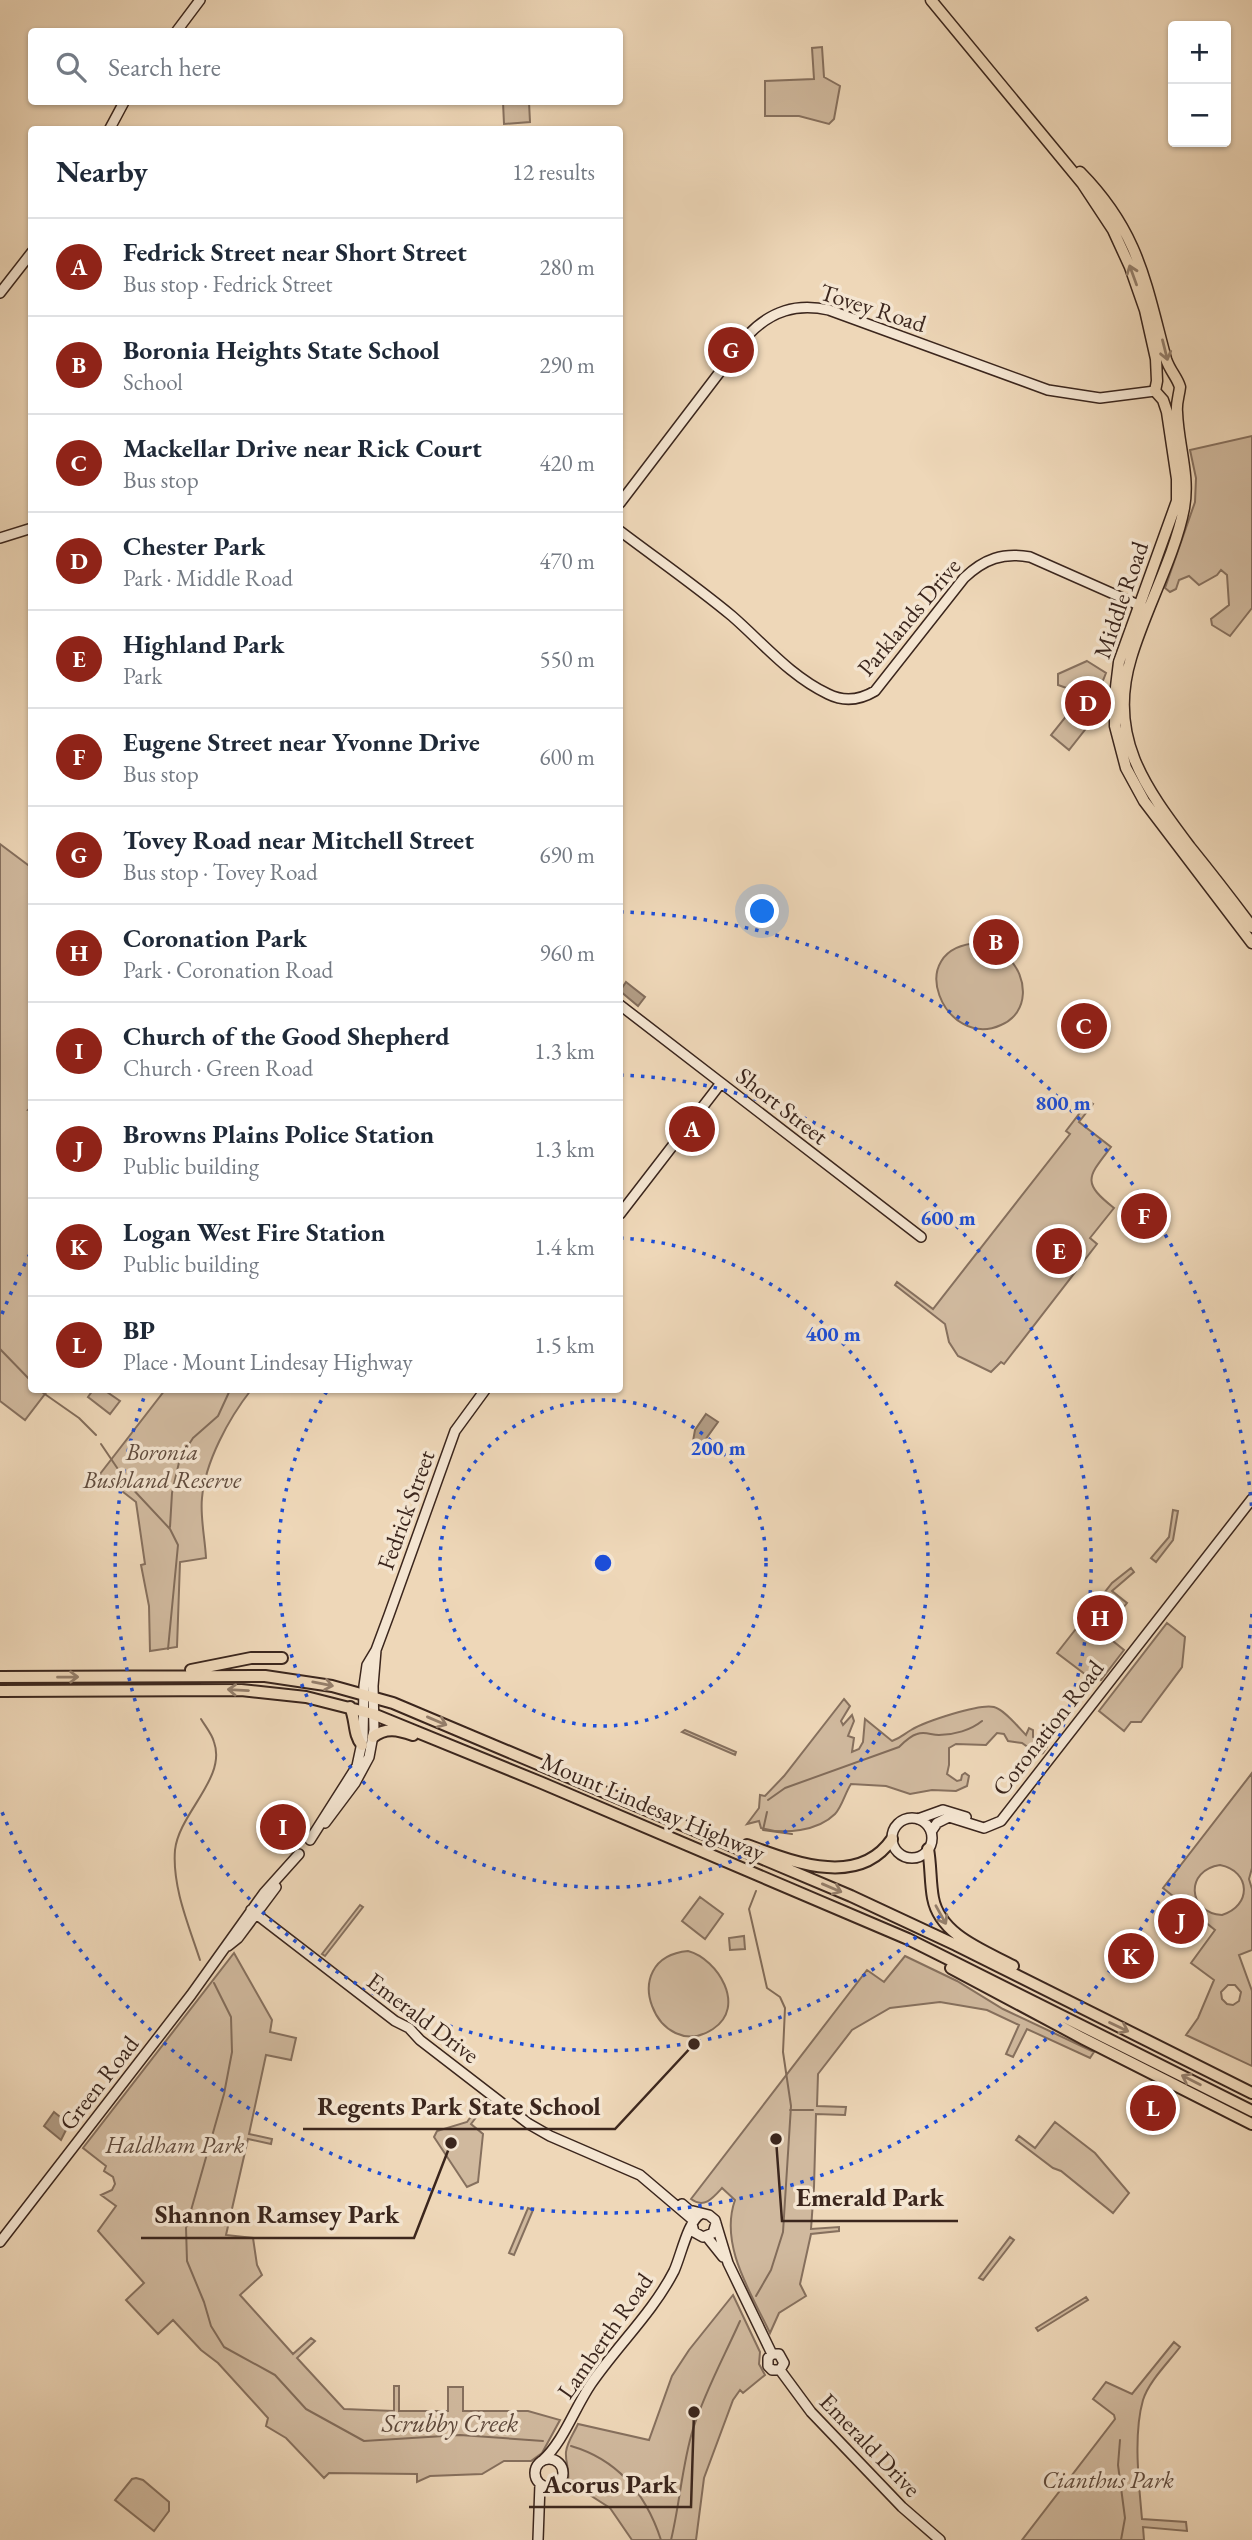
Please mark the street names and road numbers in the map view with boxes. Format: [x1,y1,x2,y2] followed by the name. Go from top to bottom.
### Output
[816,276,931,340] street label: Tovey Road
[1086,536,1155,663] street label: Middle Road
[850,551,967,682] street label: Parklands Drive
[730,1060,835,1151] street label: Short Street
[370,1445,442,1574] street label: Fedrick Street
[985,1653,1111,1802] street label: Coronation Road
[536,1745,770,1868] street label: Mount Lindesay Highway
[361,1965,486,2070] street label: Emerald Drive
[52,2028,146,2136] street label: Green Road
[550,2266,660,2405] street label: Lamberth Road
[813,2386,928,2503] street label: Emerald Drive

